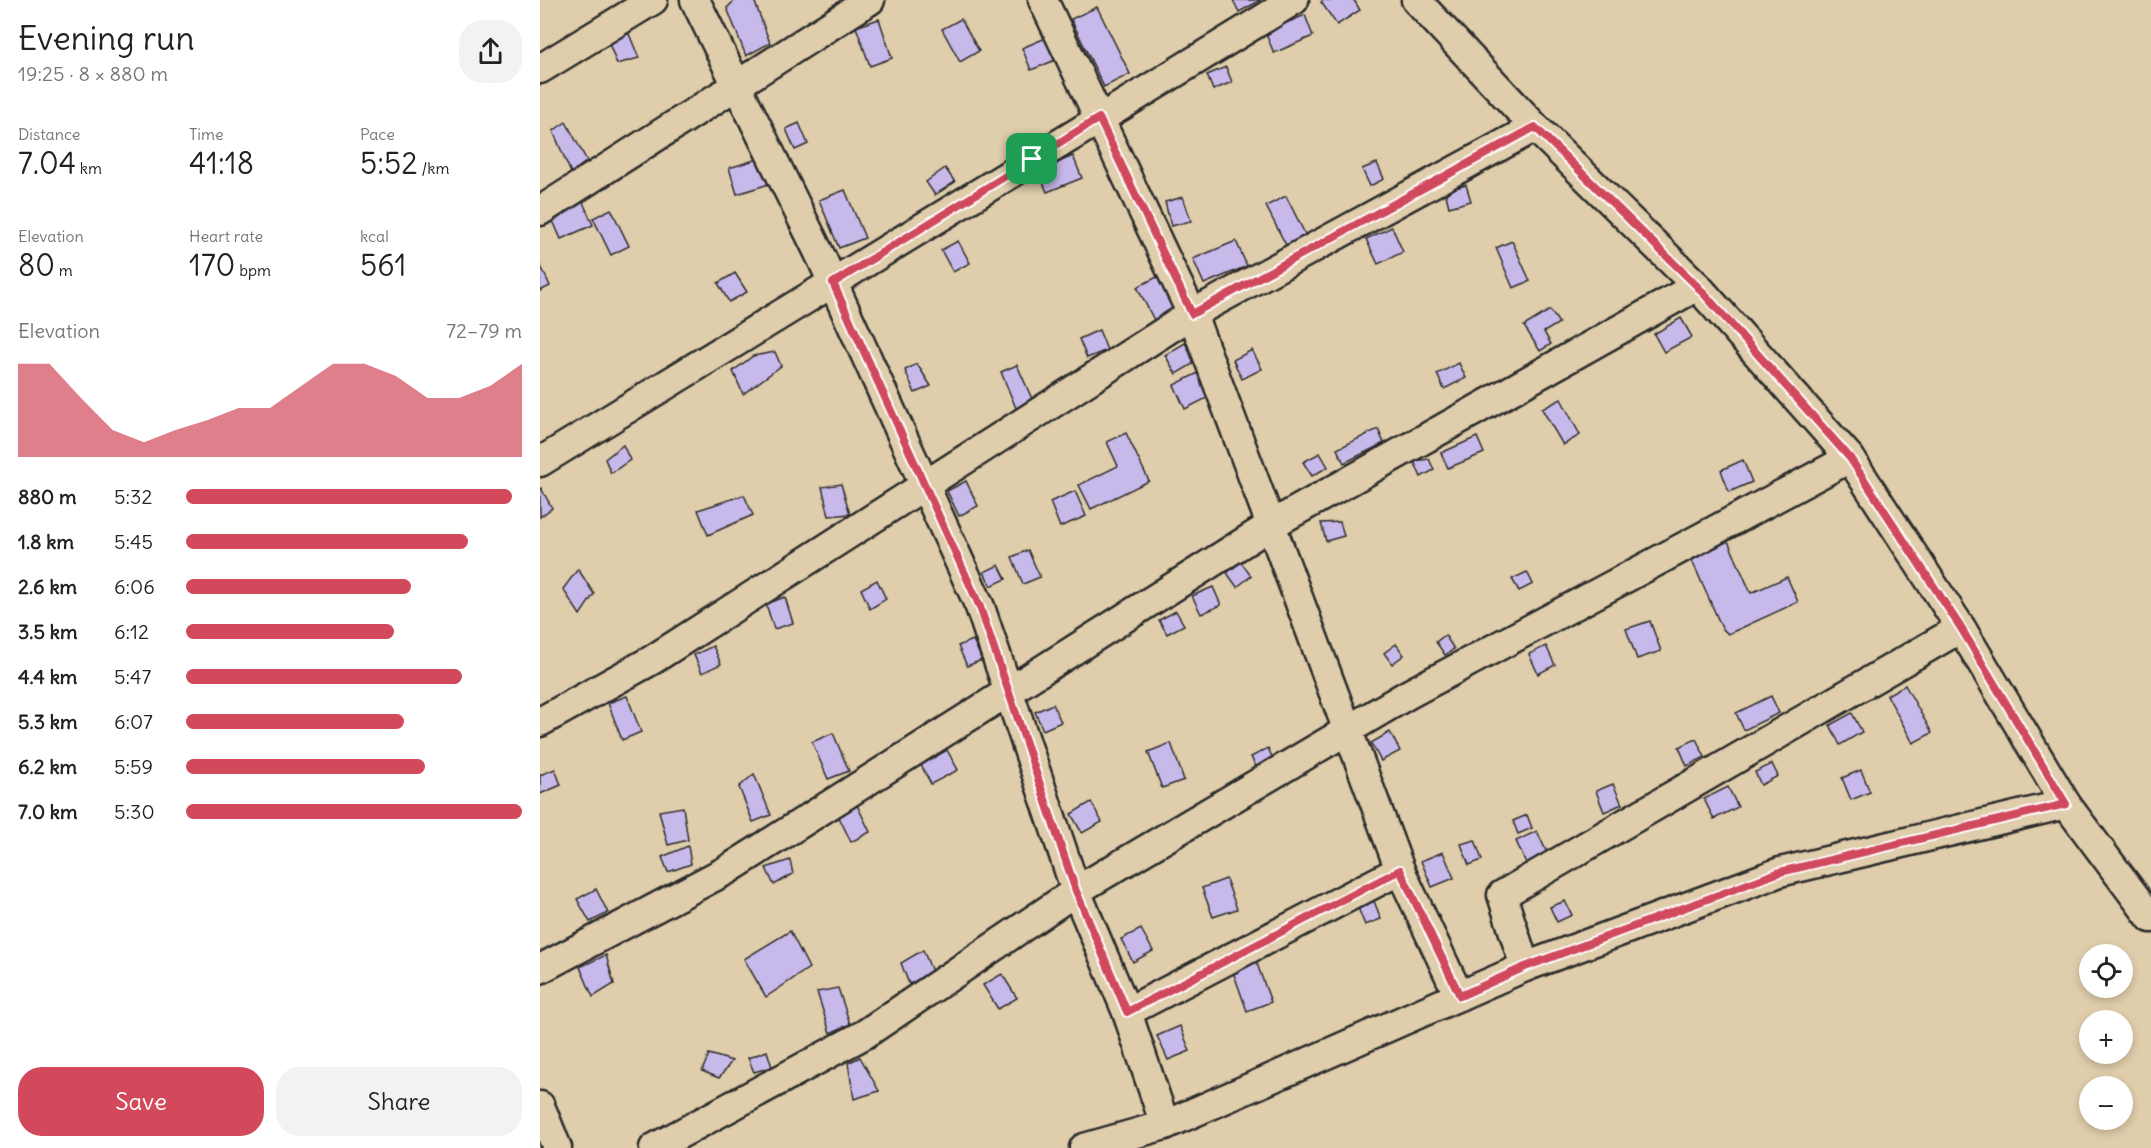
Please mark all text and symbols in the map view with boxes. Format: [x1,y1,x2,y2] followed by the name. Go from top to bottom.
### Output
[18,17,194,59] text: Evening run
[459,20,522,83] button: share
[18,61,168,86] text: 19:25 · 8 × 880 m
[18,124,80,144] text: Distance
[189,124,224,144] text: Time
[360,124,395,144] text: Pace
[1006,133,1057,184] pin
[1015,142,1048,175] icon: arrive
[18,144,76,182] text: 7.04
[189,144,254,182] text: 41:18
[360,144,418,182] text: 5:52
[76,158,102,178] text: km
[418,158,450,178] text: /km
[18,226,84,246] text: Elevation
[189,226,263,246] text: Heart rate
[360,226,389,246] text: kcal
[18,246,55,284] text: 80
[189,246,235,284] text: 170
[360,246,406,284] text: 561
[55,260,73,280] text: m
[235,260,271,280] text: bpm
[18,318,100,343] text: Elevation
[446,318,522,343] text: 72–79 m
[18,484,77,509] text: 880 m
[114,484,152,509] text: 5:32
[18,529,74,554] text: 1.8 km
[114,529,153,554] text: 5:45
[18,574,77,599] text: 2.6 km
[114,574,155,599] text: 6:06
[18,619,78,644] text: 3.5 km
[114,619,149,644] text: 6:12
[18,664,77,689] text: 4.4 km
[114,664,151,689] text: 5:47
[18,709,78,734] text: 5.3 km
[114,709,153,734] text: 6:07
[18,754,77,779] text: 6.2 km
[114,754,153,779] text: 5:59
[18,799,78,824] text: 7.0 km
[114,799,155,824] text: 5:30
[2079,944,2133,1130] map controls
[2079,944,2133,998] button: locate
[2079,1010,2133,1064] button: +
[18,1067,264,1136] button: Save
[276,1067,522,1136] button: Share
[2079,1076,2133,1130] button: −

